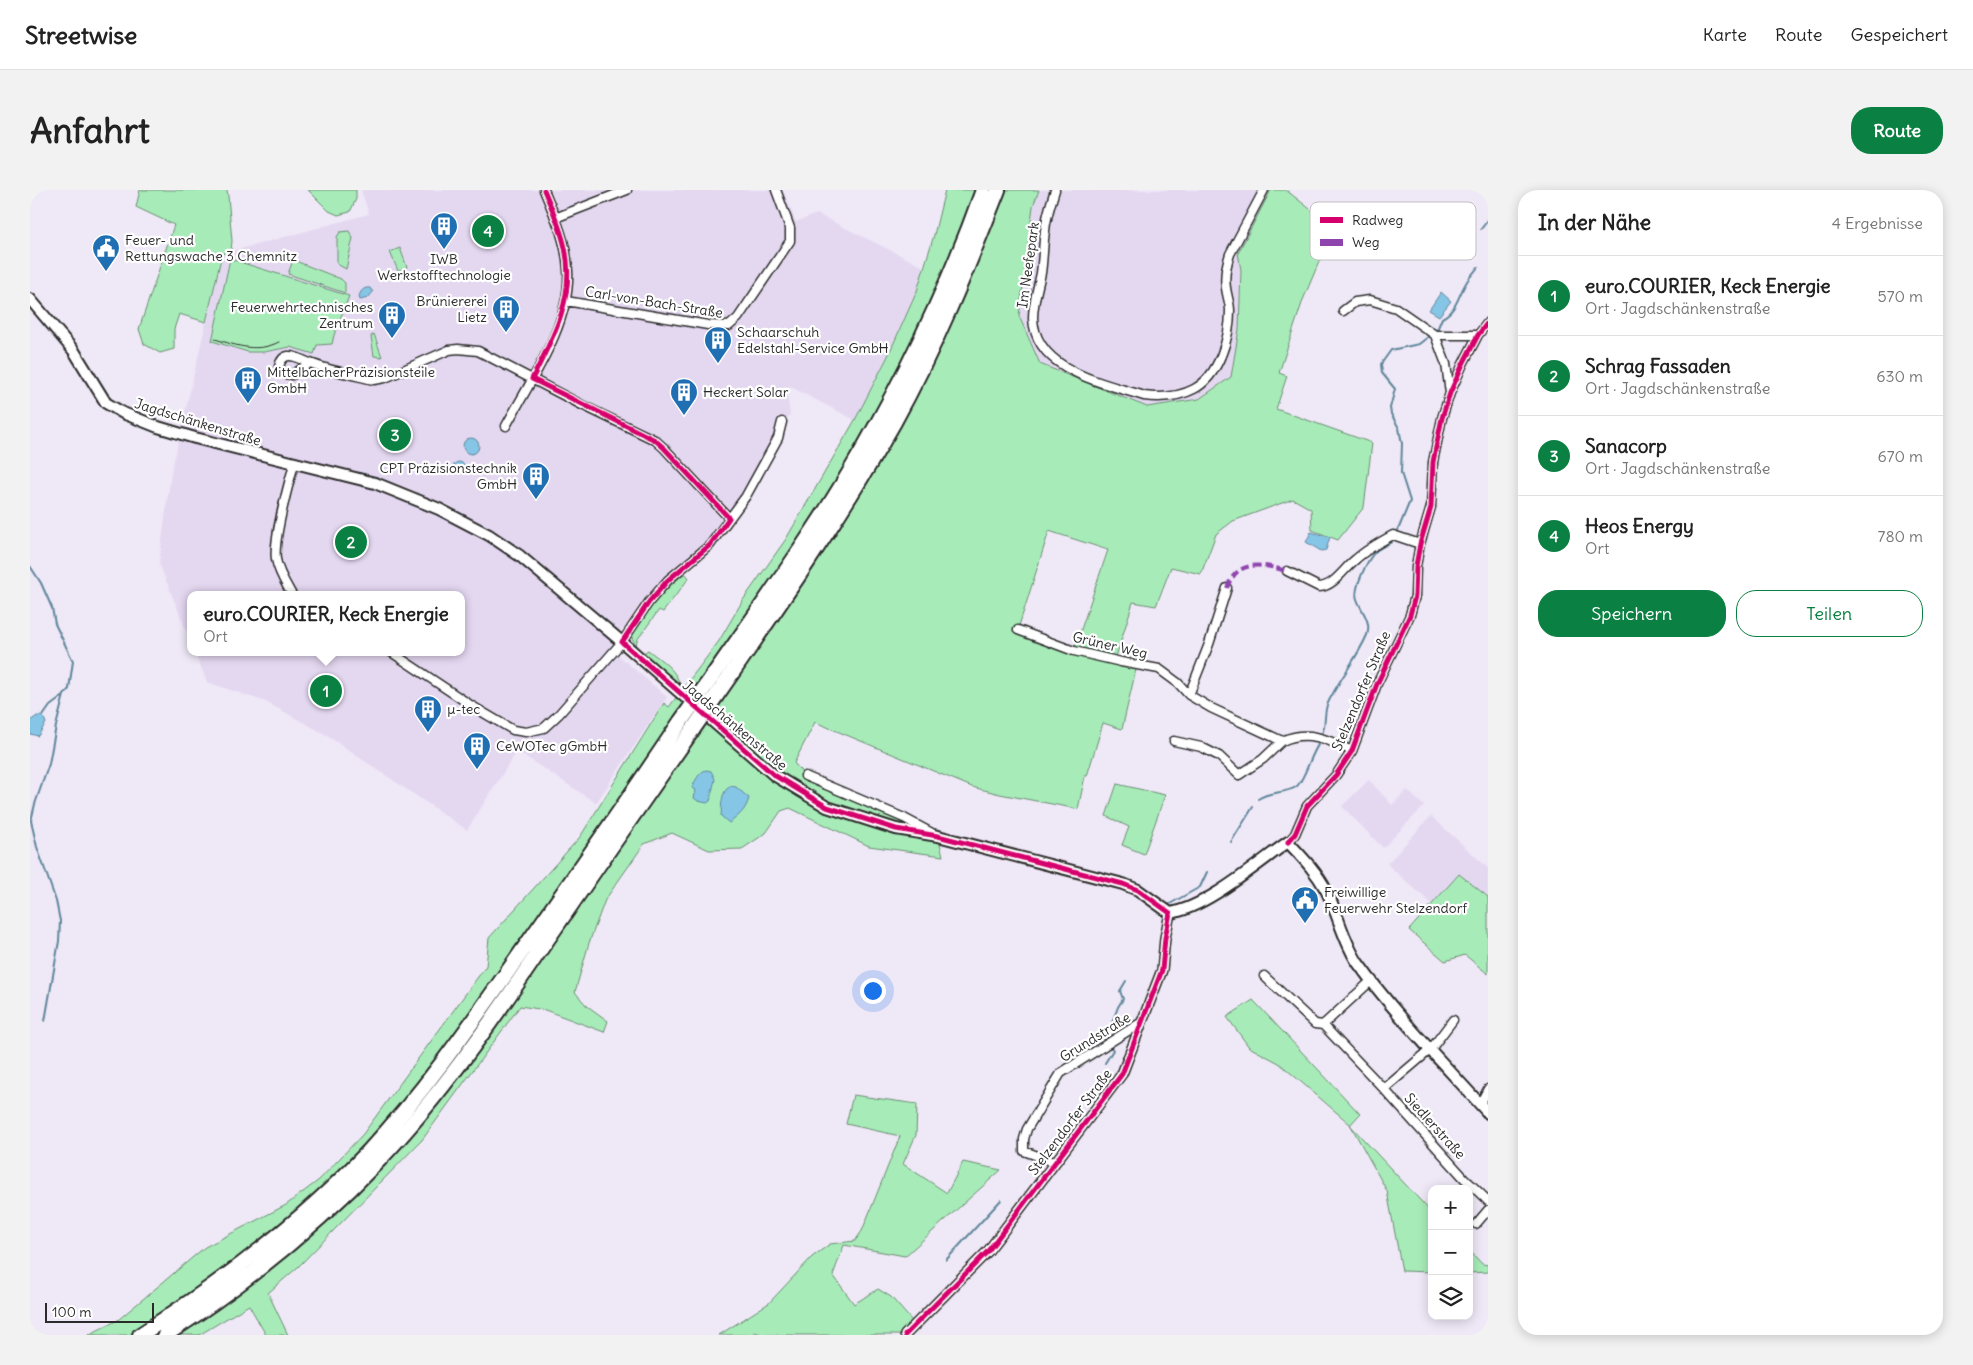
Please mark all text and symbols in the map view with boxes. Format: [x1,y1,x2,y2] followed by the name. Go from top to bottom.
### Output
[25,20,137,50] text: Streetwise
[1703,23,1747,46] text: Karte
[1775,23,1822,46] text: Route
[1850,23,1948,46] text: Gespeichert
[1851,107,1943,154] button: Route
[30,108,150,152] text: Anfahrt
[1310,202,1476,260] legend
[1538,209,1651,236] text: In der Nähe
[429,211,459,250] building icon: IWB Werkstofftechnologie
[1352,211,1403,229] text: Radweg
[472,212,504,250] pin: 4
[1832,213,1923,233] text: 4 Ergebnisse
[1013,221,1043,309] street label: Im Neefepark
[125,231,297,265] place label: Feuer- und Rettungswache 3 Chemnitz
[91,233,121,272] public building icon: Feuer- und Rettungswache 3 Chemnitz
[1352,233,1380,251] text: Weg
[377,250,511,284] place label: IWB Werkstofftechnologie
[1585,274,1831,298] text: euro.COURIER, Keck Energie
[584,282,724,322] street label: Carl-von-Bach-Straße
[1551,286,1557,306] text: 1
[1878,286,1923,306] text: 570 m
[416,292,487,326] place label: Brüniererei Lietz
[491,294,521,333] building icon: Brüniererei Lietz
[231,298,373,332] place label: Feuerwehrtechnisches Zentrum
[1585,298,1770,318] text: Ort · Jagdschänkenstraße
[377,300,407,339] building icon: Feuerwehrtechnisches Zentrum
[737,323,889,357] place label: Schaarschuh Edelstahl-Service GmbH
[703,325,733,364] building icon: Schaarschuh Edelstahl-Service GmbH
[1585,354,1731,378] text: Schrag Fassaden
[267,363,435,397] place label: MittelbacherPräzisionsteile GmbH
[233,365,263,404] building icon: MittelbacherPräzisionsteile GmbH
[1550,366,1558,386] text: 2
[1876,366,1923,386] text: 630 m
[669,377,699,416] building icon: Heckert Solar
[1585,378,1770,398] text: Ort · Jagdschänkenstraße
[703,383,789,401] place label: Heckert Solar
[133,394,263,450] street label: Jagdschänkenstraße
[379,416,411,454] pin: 3
[1585,434,1667,458] text: Sanacorp
[1549,446,1559,466] text: 3
[1878,446,1923,466] text: 670 m
[1585,458,1770,478] text: Ort · Jagdschänkenstraße
[379,459,517,493] place label: CPT Präzisionstechnik GmbH
[521,461,551,500] building icon: CPT Präzisionstechnik GmbH
[1585,514,1694,538] text: Heos Energy
[335,523,367,561] pin: 2
[1549,526,1559,546] text: 4
[1878,526,1923,546] text: 780 m
[1585,538,1609,558] text: Ort
[1538,590,1726,637] button: Speichern
[1736,590,1923,637] button: Teilen
[187,591,465,656] popup
[203,602,449,626] text: euro.COURIER, Keck Energie
[203,626,228,646] text: Ort
[1071,628,1149,662] street label: Grüner Weg
[1328,628,1394,754] street label: Stelzendorfer Straße
[310,672,342,710] pin: 1
[679,676,791,774] street label: Jagdschänkenstraße
[413,694,443,733] building icon: µ-tec
[447,700,480,718] place label: µ-tec
[462,731,492,770] building icon: CeWOTec gGmbH
[496,737,607,755] place label: CeWOTec gGmbH
[1324,883,1467,917] place label: Freiwillige Feuerwehr Stelzendorf
[1290,885,1320,924] public building icon: Freiwillige Feuerwehr Stelzendorf
[860,978,886,1004] your location
[1056,1008,1134,1066] street label: Grundstraße
[1024,1065,1116,1179] street label: Stelzendorfer Straße
[1401,1089,1469,1163] street label: Siedlerstraße
[1428,1185,1473,1320] map controls
[1428,1185,1473,1230] button: +
[1428,1230,1473,1275] button: −
[1428,1275,1473,1320] button: layers
[45,1300,154,1323] scale bar
[52,1303,92,1321] text: 100 m

